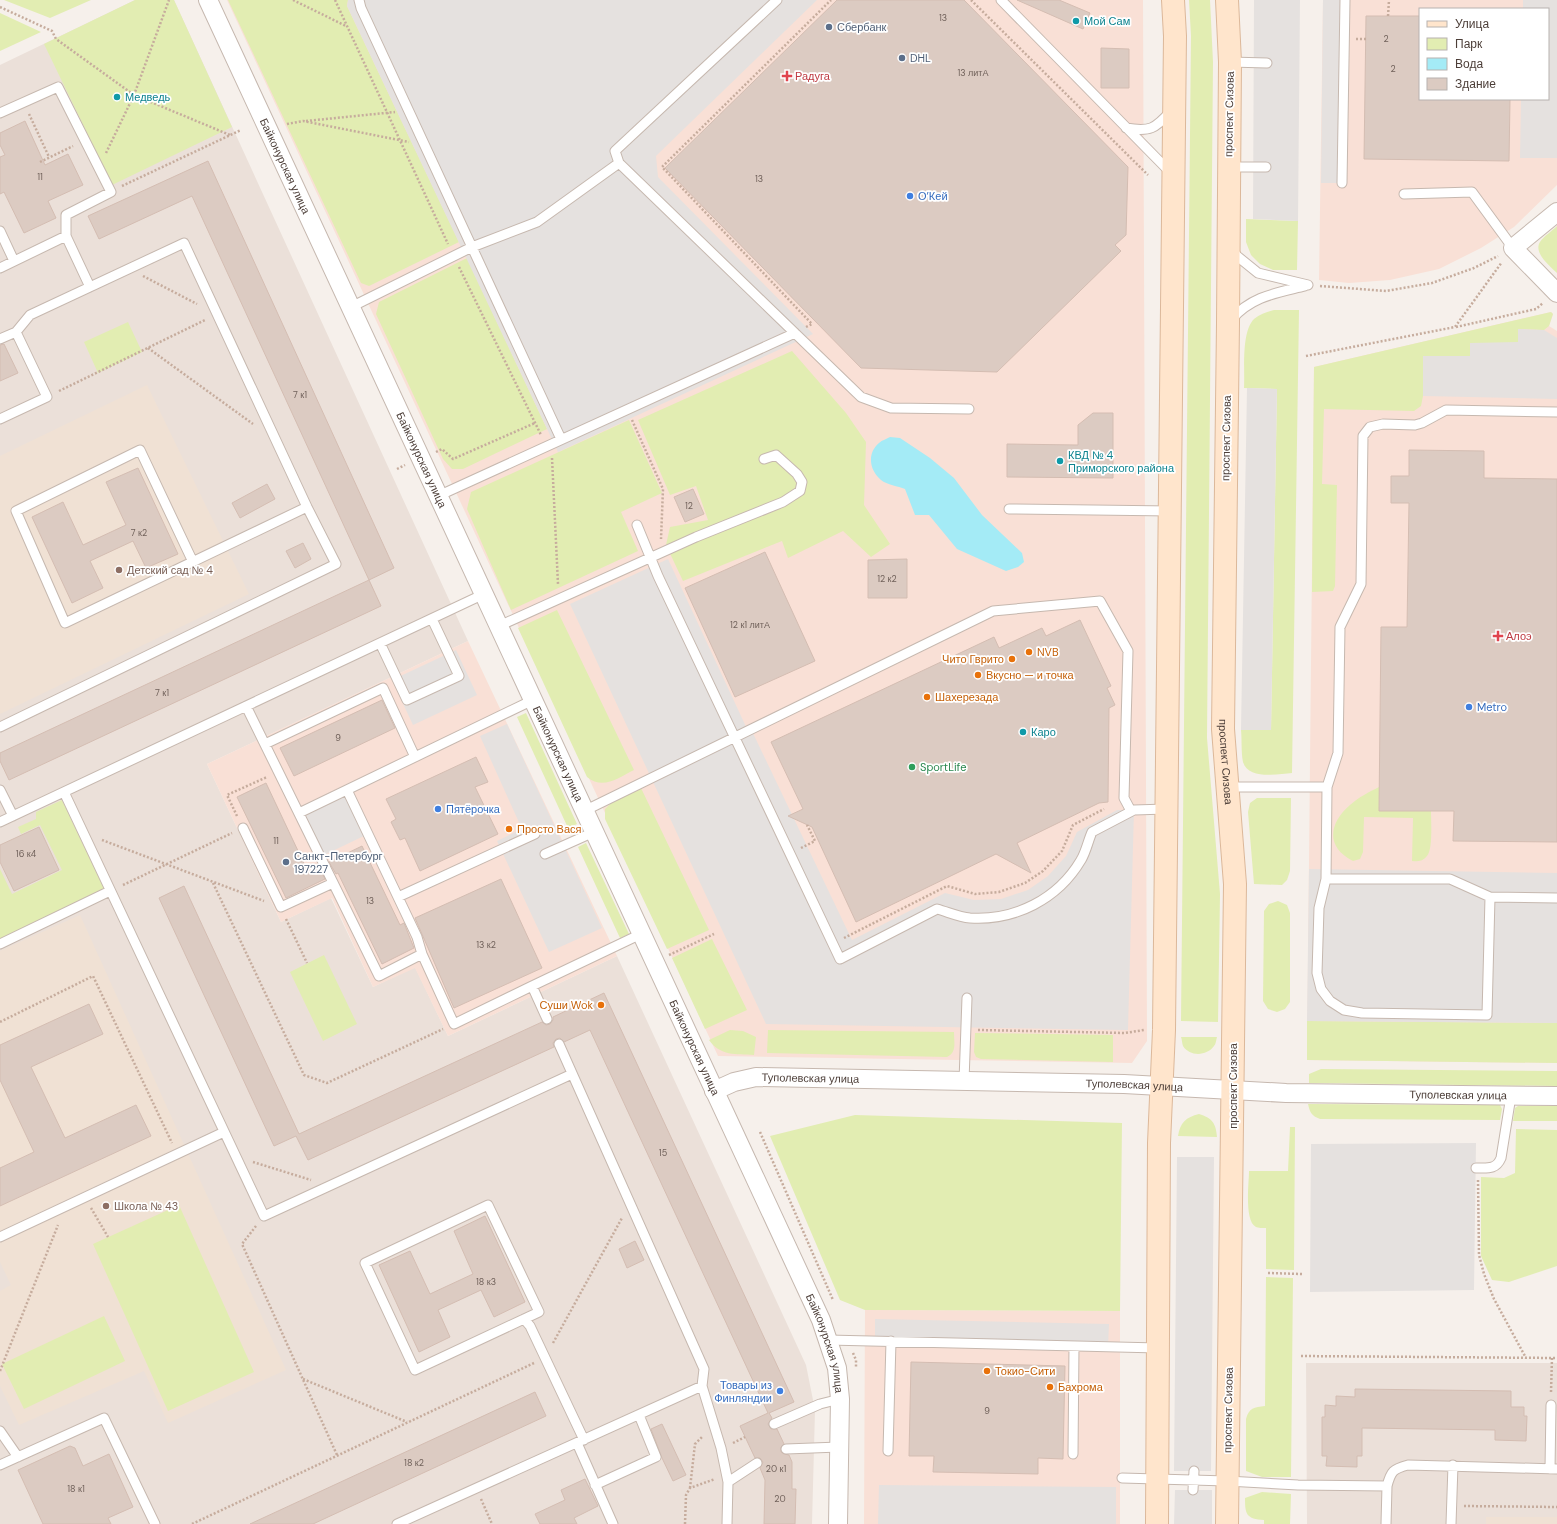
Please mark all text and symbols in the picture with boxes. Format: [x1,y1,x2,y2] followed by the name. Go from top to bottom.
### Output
[1419,8,1549,100] legend
[939,12,947,24] house number: 13
[1084,14,1130,28] place label: Мой Сам
[1071,16,1081,26] marker: Мой Сам
[1455,16,1489,32] text: Улица
[837,20,887,34] place label: Сбербанк
[824,22,834,32] marker: Сбербанк
[1383,33,1389,45] house number: 2
[1455,36,1483,52] text: Парк
[910,51,931,65] place label: DHL
[897,53,907,63] marker: DHL
[1455,56,1483,72] text: Вода
[1390,63,1396,75] house number: 2
[958,67,988,79] house number: 13 литА
[795,69,831,83] place label: Радуга
[1221,70,1237,157] street label: проспект Сизова
[782,71,792,81] marker: Радуга
[1455,76,1496,92] text: Здание
[125,90,171,104] place label: Медведь
[112,92,122,102] marker: Медведь
[257,116,314,217] street label: Байконурская улица
[37,171,43,183] house number: 11
[755,173,763,185] house number: 13
[918,189,948,203] place label: О’Кей
[905,191,915,201] marker: О’Кей
[293,389,307,401] house number: 7 к1
[1218,394,1234,481] street label: проспект Сизова
[393,410,450,511] street label: Байконурская улица
[1068,448,1175,475] place label: КВД № 4 Приморского района
[1055,456,1065,466] marker: КВД № 4 Приморского района
[685,500,693,512] house number: 12
[131,527,147,539] house number: 7 к2
[127,563,213,577] place label: Детский сад № 4
[114,565,124,575] marker: Детский сад № 4
[877,573,897,585] house number: 12 к2
[730,619,770,631] house number: 12 к1 литА
[1506,629,1532,643] place label: Алоэ
[1493,631,1503,641] marker: Алоэ
[1037,645,1059,659] place label: NVB
[1024,647,1034,657] marker: NVB
[942,652,1004,666] place label: Чито Гврито
[1007,654,1017,664] marker: Чито Гврито
[986,668,1074,682] place label: Вкусно — и точка
[973,670,983,680] marker: Вкусно — и точка
[155,687,169,699] house number: 7 к1
[935,690,999,704] place label: Шахерезада
[922,692,932,702] marker: Шахерезада
[1477,700,1507,714] place label: Metro
[1464,702,1474,712] marker: Metro
[530,704,587,805] street label: Байконурская улица
[1216,719,1236,806] street label: проспект Сизова
[1031,725,1056,739] place label: Каро
[1018,727,1028,737] marker: Каро
[335,732,341,744] house number: 9
[920,760,966,774] place label: SportLife
[907,762,917,772] marker: SportLife
[446,802,501,816] place label: Пятёрочка
[433,804,443,814] marker: Пятёрочка
[517,822,582,836] place label: Просто Вася
[504,824,514,834] marker: Просто Вася
[273,835,279,847] house number: 11
[16,848,37,860] house number: 16 к4
[294,849,383,876] place label: Санкт-Петербург 197227
[281,857,291,867] marker: Санкт-Петербург 197227
[366,895,374,907] house number: 13
[476,939,496,951] house number: 13 к2
[666,997,723,1098] street label: Байконурская улица
[540,998,593,1012] place label: Суши Wok
[596,1000,606,1010] marker: Суши Wok
[1226,1042,1240,1129] street label: проспект Сизова
[762,1070,860,1086] street label: Туполевская улица
[1086,1076,1184,1094] street label: Туполевская улица
[1409,1087,1508,1102] street label: Туполевская улица
[659,1147,667,1159] house number: 15
[114,1199,178,1213] place label: Школа № 43
[101,1201,111,1211] marker: Школа № 43
[476,1276,496,1288] house number: 18 к3
[803,1291,846,1394] street label: Байконурская улица
[995,1364,1055,1378] place label: Токио-Сити
[982,1366,992,1376] marker: Токио-Сити
[1220,1366,1236,1453] street label: проспект Сизова
[714,1378,772,1405] place label: Товары из Финляндии
[1058,1380,1104,1394] place label: Бахрома
[1045,1382,1055,1392] marker: Бахрома
[775,1386,785,1396] marker: Товары из Финляндии
[984,1405,990,1417] house number: 9
[404,1457,424,1469] house number: 18 к2
[766,1463,786,1475] house number: 20 к1
[67,1483,85,1495] house number: 18 к1
[774,1493,786,1505] house number: 20

